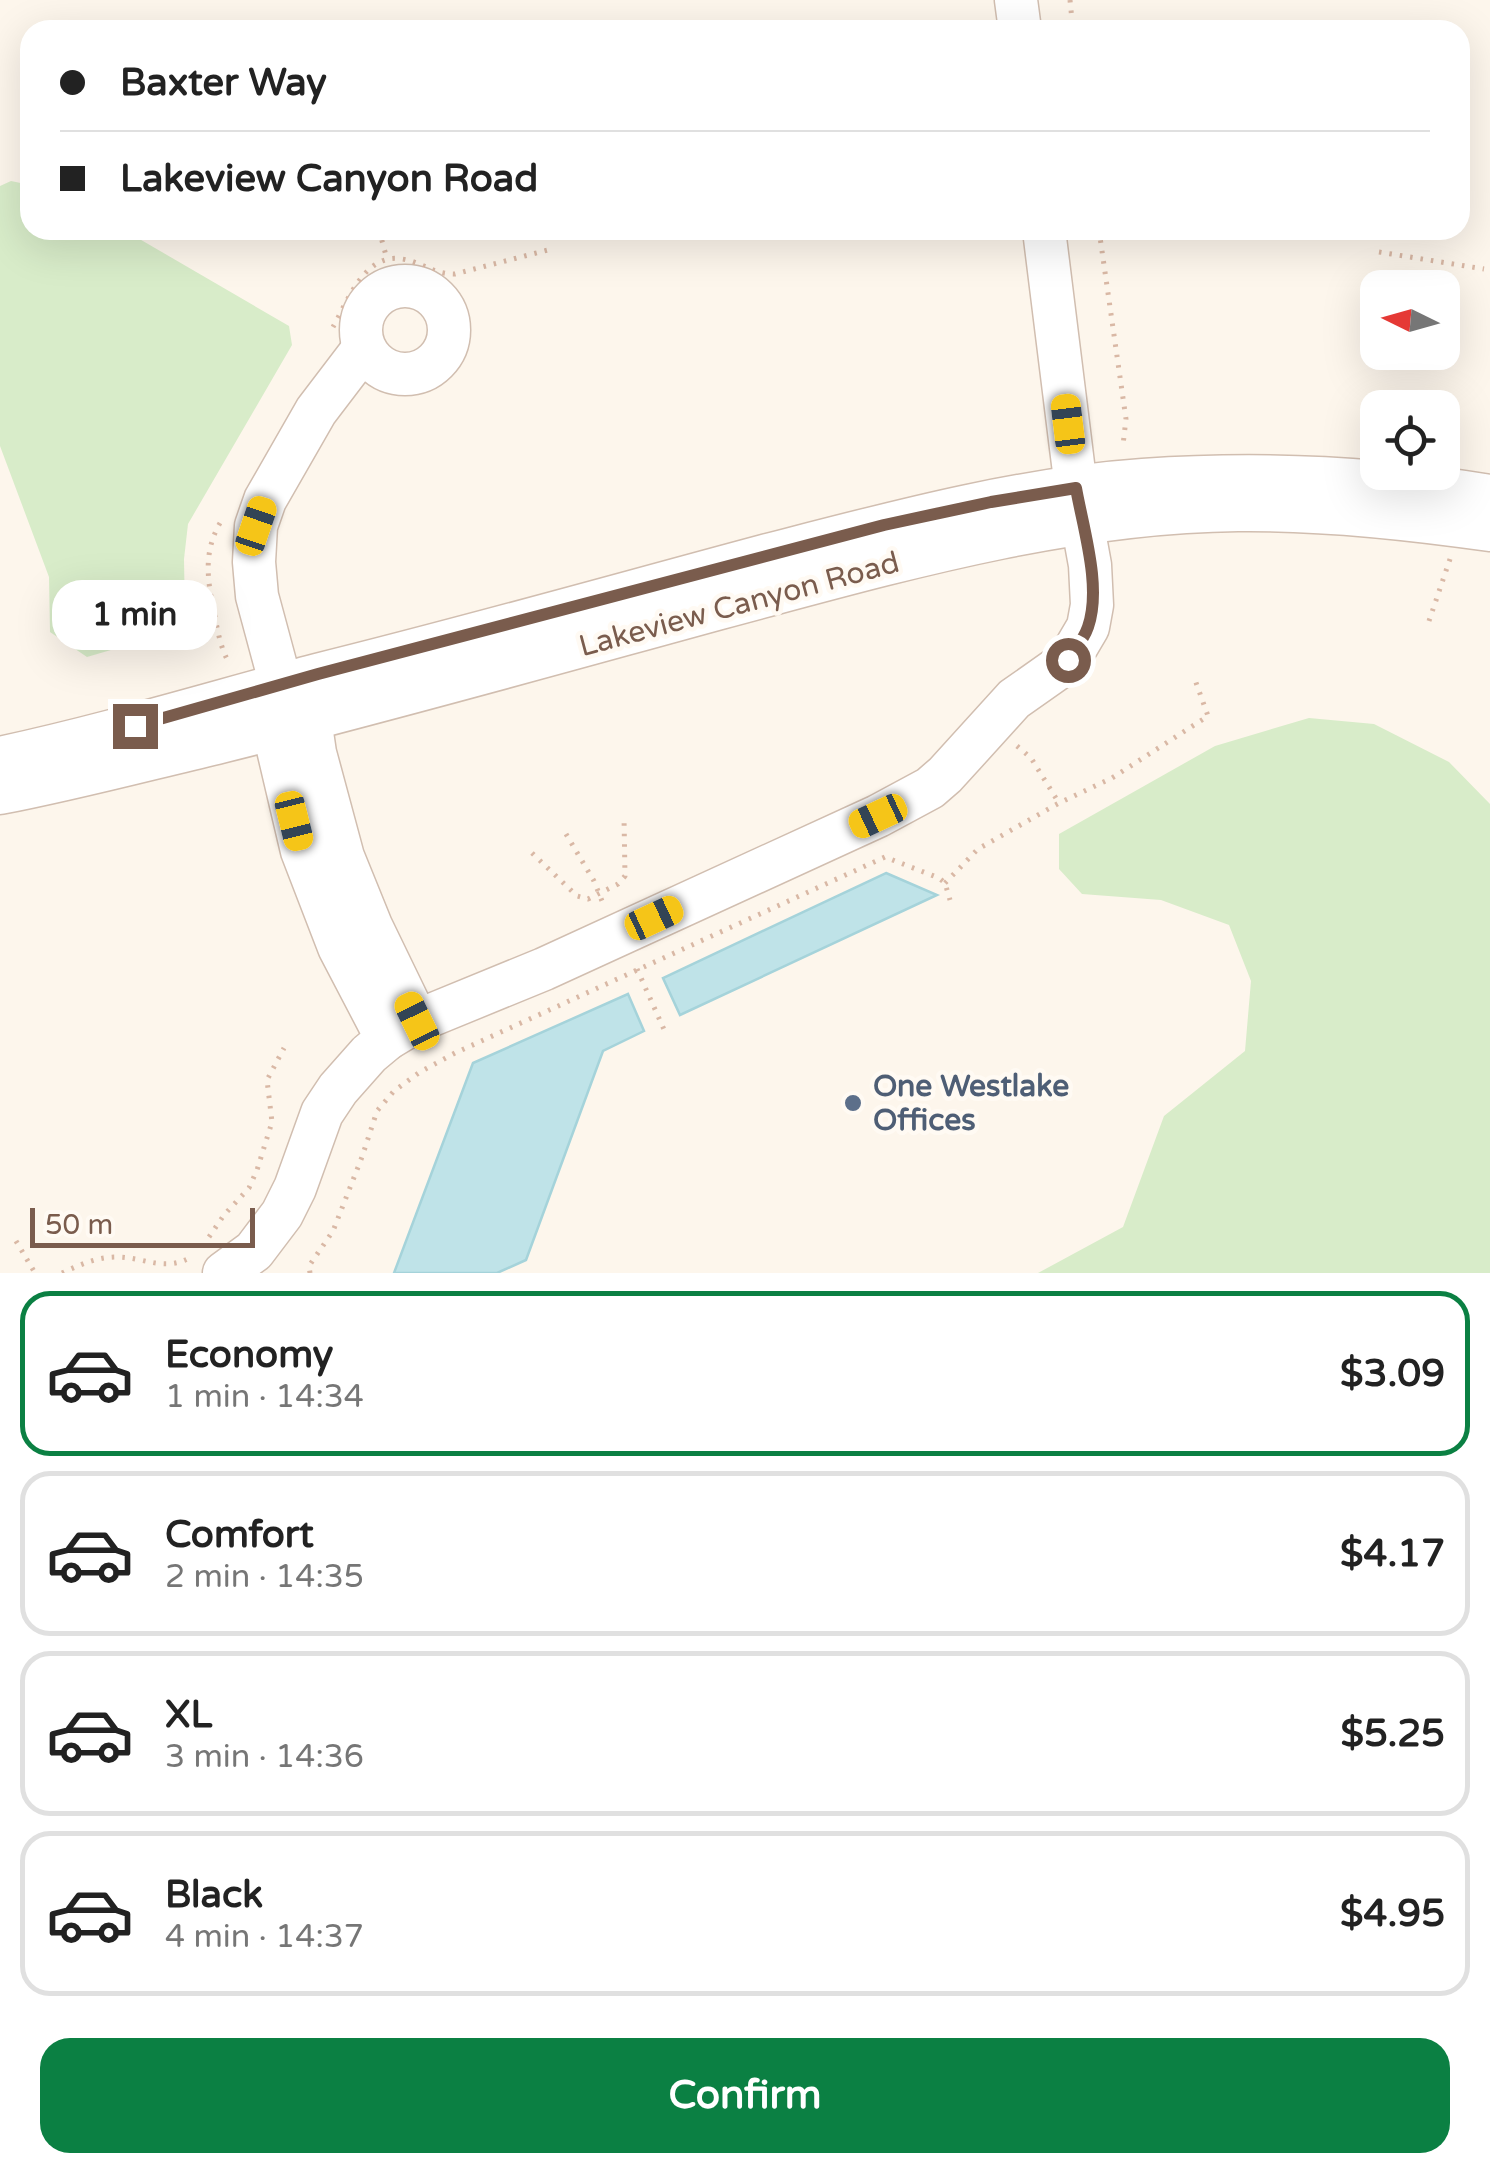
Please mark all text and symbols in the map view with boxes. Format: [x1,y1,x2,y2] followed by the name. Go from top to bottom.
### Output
[120,60,327,106] text: Baxter Way
[120,156,538,202] text: Lakeview Canyon Road
[1360,270,1460,370] north arrow
[1360,270,1460,490] map controls
[1360,390,1460,490] button: locate
[1049,392,1087,456] car
[232,493,280,559] car
[575,544,903,665] street label: Lakeview Canyon Road
[52,581,218,651] callout: 1 min
[92,596,177,634] text: 1 min
[1046,638,1091,683] route start
[113,704,158,749] route end
[272,788,316,854] car
[844,790,912,842] car
[620,892,688,944] car
[390,987,444,1055] car
[873,1068,1069,1139] place label: One Westlake Offices
[842,1092,864,1114] marker: One Westlake Offices
[30,1203,255,1248] scale bar
[45,1208,113,1242] text: 50 m
[45,1329,135,1419] icon: car
[165,1332,333,1378] text: Economy
[1340,1351,1445,1397] text: $3.09
[165,1378,364,1416] text: 1 min · 14:34
[45,1509,135,1599] icon: car
[165,1512,314,1558] text: Comfort
[1340,1531,1445,1577] text: $4.17
[165,1558,364,1596] text: 2 min · 14:35
[45,1689,135,1779] icon: car
[165,1692,212,1738] text: XL
[1340,1711,1445,1757] text: $5.25
[165,1738,364,1776] text: 3 min · 14:36
[45,1869,135,1959] icon: car
[165,1872,263,1918] text: Black
[1340,1891,1445,1937] text: $4.95
[165,1918,364,1956] text: 4 min · 14:37
[40,2038,1450,2153] button: Confirm

